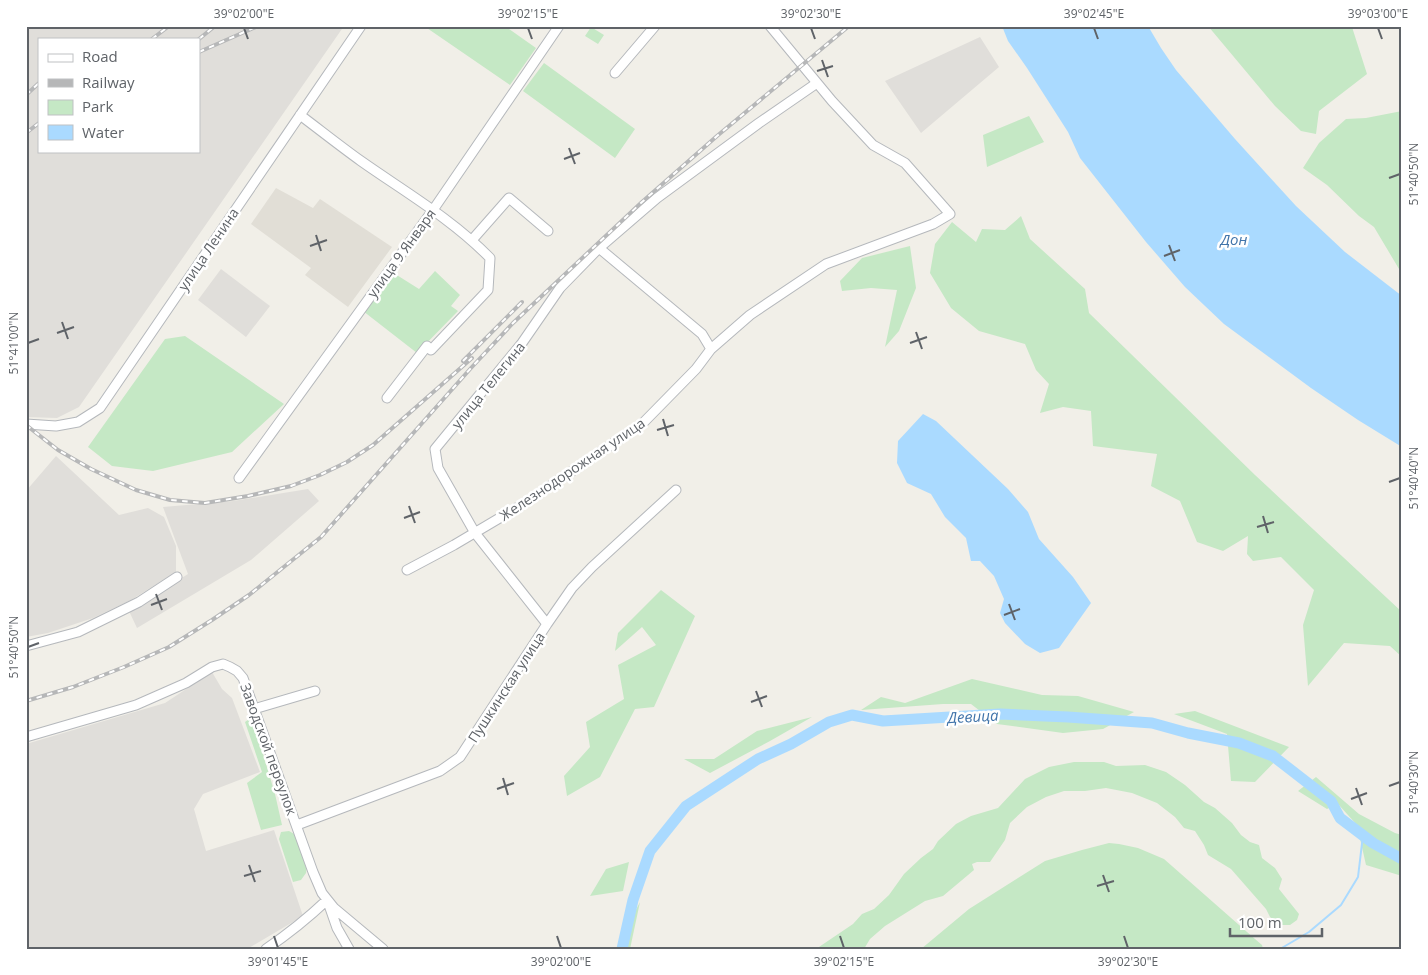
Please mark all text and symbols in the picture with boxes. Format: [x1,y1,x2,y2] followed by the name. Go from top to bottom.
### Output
[214,5,274,22] text: 39°02'00"E
[498,5,558,22] text: 39°02'15"E
[781,5,841,22] text: 39°02'30"E
[1064,5,1124,22] text: 39°02'45"E
[1348,5,1408,22] text: 39°03'00"E
[38,38,200,152] legend
[82,46,118,66] text: Road
[82,72,135,92] text: Railway
[82,96,113,116] text: Park
[82,122,124,142] text: Water
[1405,143,1422,205] text: 51°40'50"N
[173,204,243,294] street label: улица Ленина
[362,205,440,301] street label: улица 9 Января
[1219,229,1247,249] water label: Дон
[5,312,22,374] text: 51°41'00"N
[447,337,529,433] street label: улица Телегина
[495,413,649,525] street label: Железнодорожная улица
[1405,447,1422,509] text: 51°40'40"N
[5,616,22,678] text: 51°40'50"N
[463,628,549,746] street label: Пушкинская улица
[236,680,302,818] street label: Заводской переулок
[945,705,999,727] water label: Девица
[1405,751,1422,813] text: 51°40'30"N
[1230,905,1323,937] scale bar
[1238,912,1282,932] text: 100 m
[248,953,308,970] text: 39°01'45"E
[531,953,591,970] text: 39°02'00"E
[814,953,874,970] text: 39°02'15"E
[1098,953,1158,970] text: 39°02'30"E

